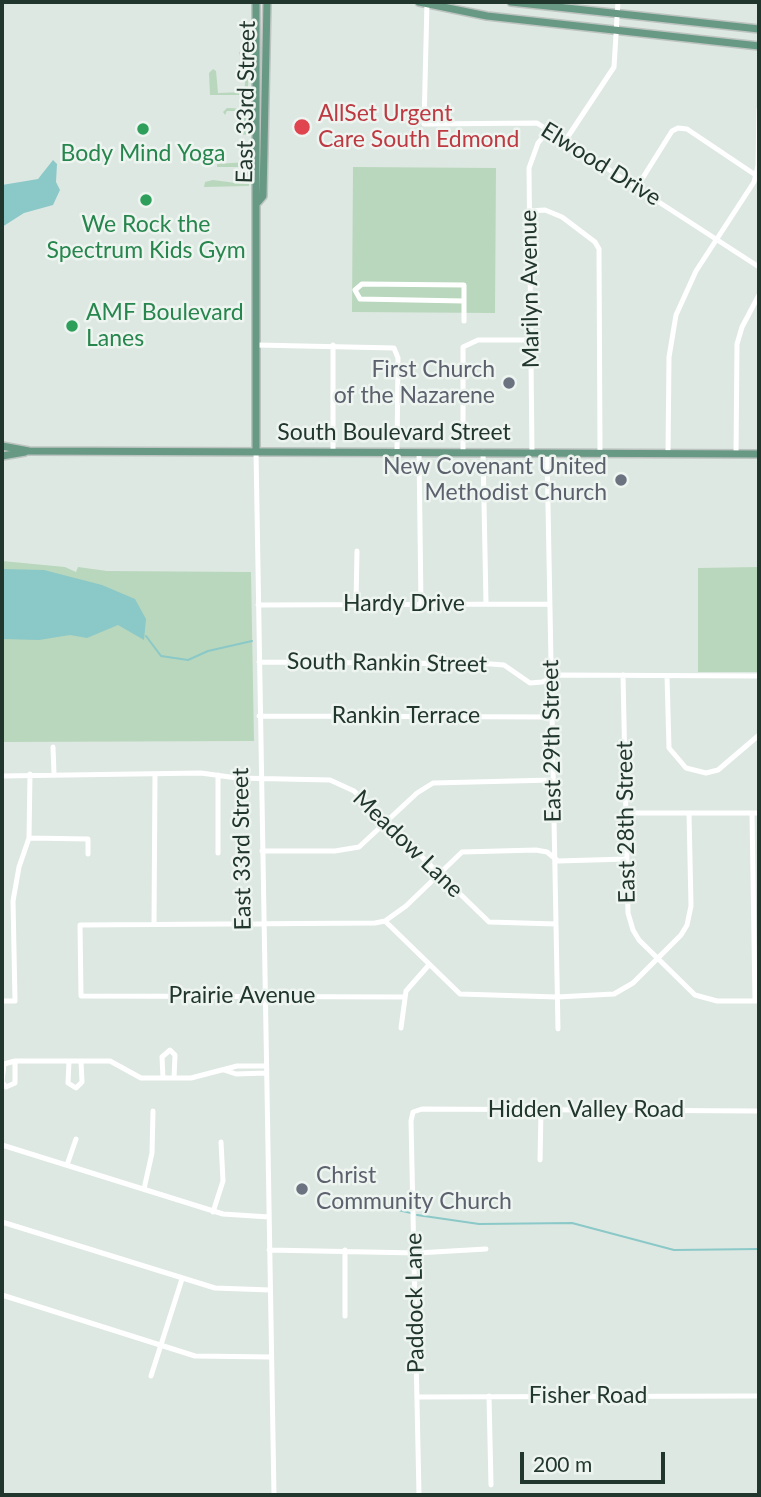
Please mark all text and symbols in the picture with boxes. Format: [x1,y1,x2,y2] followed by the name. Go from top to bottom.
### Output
[231,20,261,184] street label: East 33rd Street
[318,100,519,154] place label: AllSet Urgent Care South Edmond
[536,116,666,212] street label: Elwood Drive
[292,117,312,137] marker: AllSet Urgent Care South Edmond
[135,121,151,137] marker: Body Mind Yoga
[61,140,225,168] place label: Body Mind Yoga
[138,192,154,208] marker: We Rock the Spectrum Kids Gym
[515,210,545,368] street label: Marilyn Avenue
[46,211,246,265] place label: We Rock the Spectrum Kids Gym
[86,299,244,353] place label: AMF Boulevard Lanes
[64,318,80,334] marker: AMF Boulevard Lanes
[334,356,495,410] place label: First Church of the Nazarene
[501,375,517,391] marker: First Church of the Nazarene
[277,419,511,447] street label: South Boulevard Street
[383,453,607,507] place label: New Covenant United Methodist Church
[613,472,629,488] marker: New Covenant United Methodist Church
[343,590,465,618] street label: Hardy Drive
[287,647,487,679] street label: South Rankin Street
[537,659,567,823] street label: East 29th Street
[332,702,480,730] street label: Rankin Terrace
[611,740,641,904] street label: East 28th Street
[227,767,257,931] street label: East 33rd Street
[347,785,469,903] street label: Meadow Lane
[169,982,315,1010] street label: Prairie Avenue
[488,1096,684,1124] street label: Hidden Valley Road
[316,1162,512,1216] place label: Christ Community Church
[294,1181,310,1197] marker: Christ Community Church
[400,1233,430,1373] street label: Paddock Lane
[529,1382,647,1410] street label: Fisher Road
[523,1438,668,1482] scale bar
[533,1451,592,1476] text: 200 m

